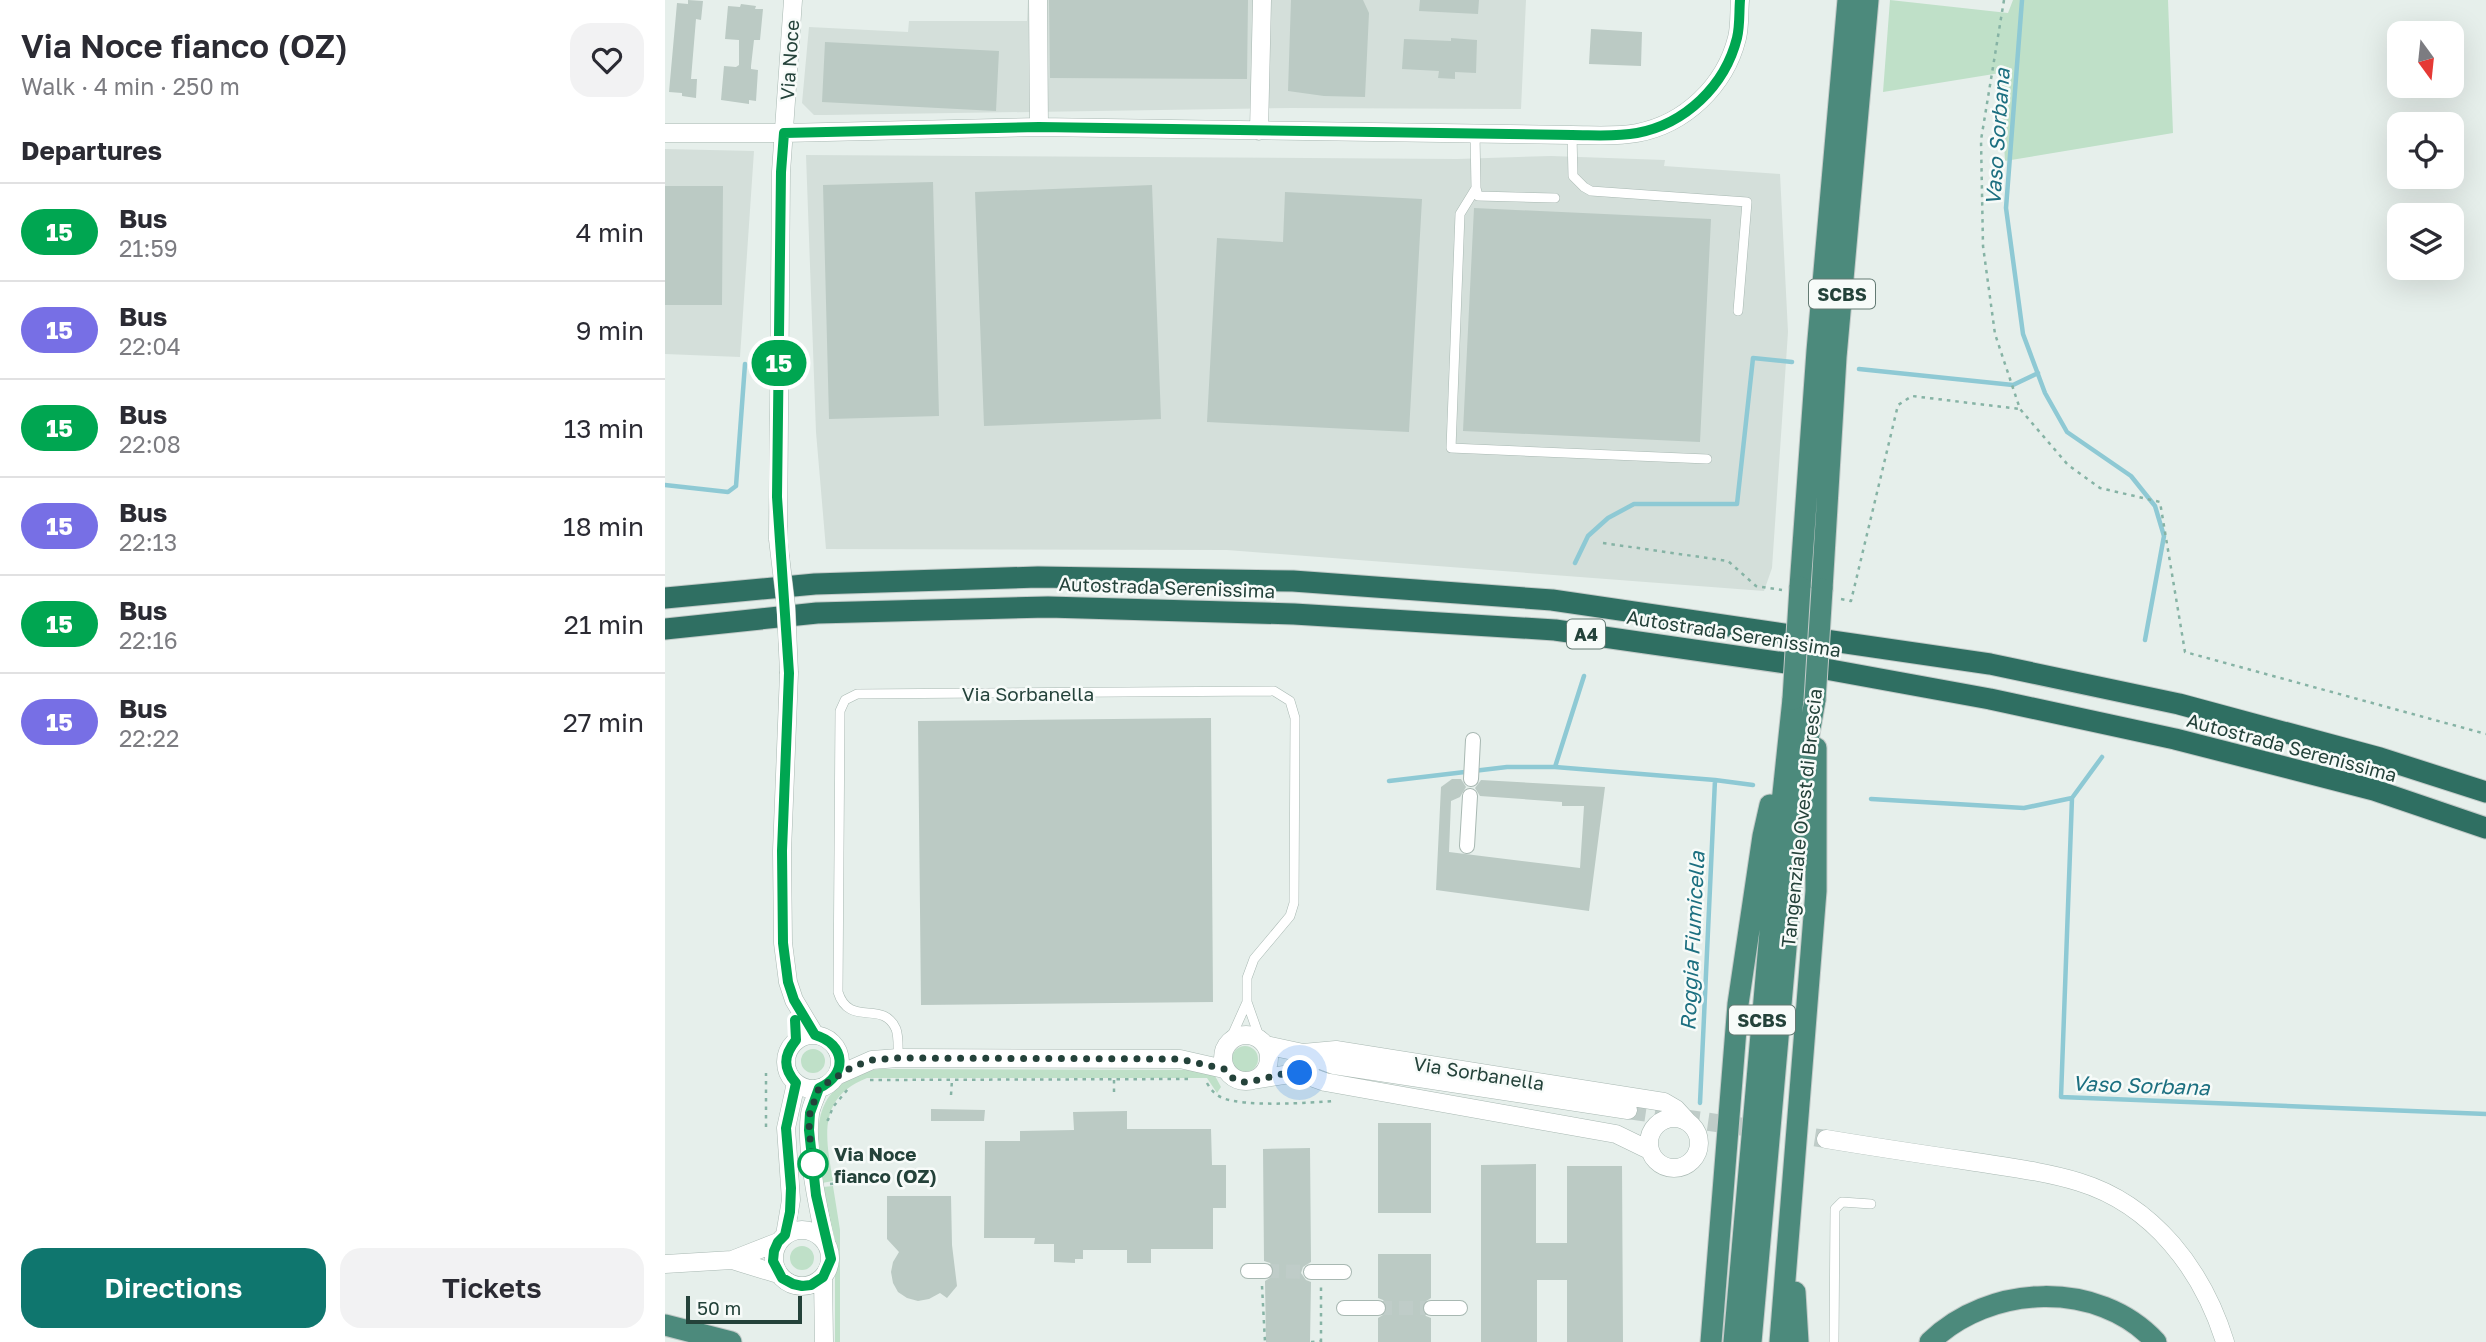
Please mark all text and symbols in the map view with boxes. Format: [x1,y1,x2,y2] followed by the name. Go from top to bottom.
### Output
[775,19,803,101] street label: Via Noce
[2387,21,2464,98] north arrow
[2387,21,2464,280] map controls
[570,23,644,97] button: heart
[21,26,348,65] text: Via Noce fianco (OZ)
[1979,66,2015,206] water label: Vaso Sorbana
[21,72,240,100] text: Walk · 4 min · 250 m
[2387,112,2464,189] button: locate
[21,135,162,166] text: Departures
[119,203,167,234] text: Bus
[2387,203,2464,280] button: layers
[46,217,73,246] text: 15
[576,217,644,248] text: 4 min
[119,234,178,262] text: 21:59
[1809,280,1875,308] road number: SCBS
[119,301,167,332] text: Bus
[46,315,73,344] text: 15
[576,315,644,346] text: 9 min
[119,332,181,360] text: 22:04
[747,340,811,386] line badge: 15
[766,348,793,377] text: 15
[119,399,167,430] text: Bus
[46,413,73,442] text: 15
[564,413,644,444] text: 13 min
[119,430,181,458] text: 22:08
[119,497,167,528] text: Bus
[46,511,73,540] text: 15
[563,511,644,542] text: 18 min
[119,528,177,556] text: 22:13
[1058,572,1276,602] street label: Autostrada Serenissima
[119,595,167,626] text: Bus
[1625,605,1843,661] street label: Autostrada Serenissima
[46,609,73,638] text: 15
[564,609,644,640] text: 21 min
[1567,620,1605,648] road number: A4
[119,626,178,654] text: 22:16
[962,682,1094,705] street label: Via Sorbanella
[1776,687,1826,949] street label: Tangenziale Ovest di Brescia
[119,693,167,724] text: Bus
[46,707,73,736] text: 15
[563,707,644,738] text: 27 min
[2184,708,2400,786] street label: Autostrada Serenissima
[119,724,179,752] text: 22:22
[1674,850,1710,1031] water label: Roggia Fiumicella
[1729,1006,1795,1035] road number: SCBS
[1412,1051,1546,1095] street label: Via Sorbanella
[1282,1055,1317,1090] your location
[2072,1070,2211,1100] water label: Vaso Sorbana
[834,1142,937,1187] place label: Via Noce fianco (OZ)
[798,1149,828,1179] marker: Via Noce fianco (OZ)
[21,1248,326,1328] button: Directions
[340,1248,644,1328] button: Tickets
[686,1293,801,1325] scale bar
[697,1296,741,1319] text: 50 m

